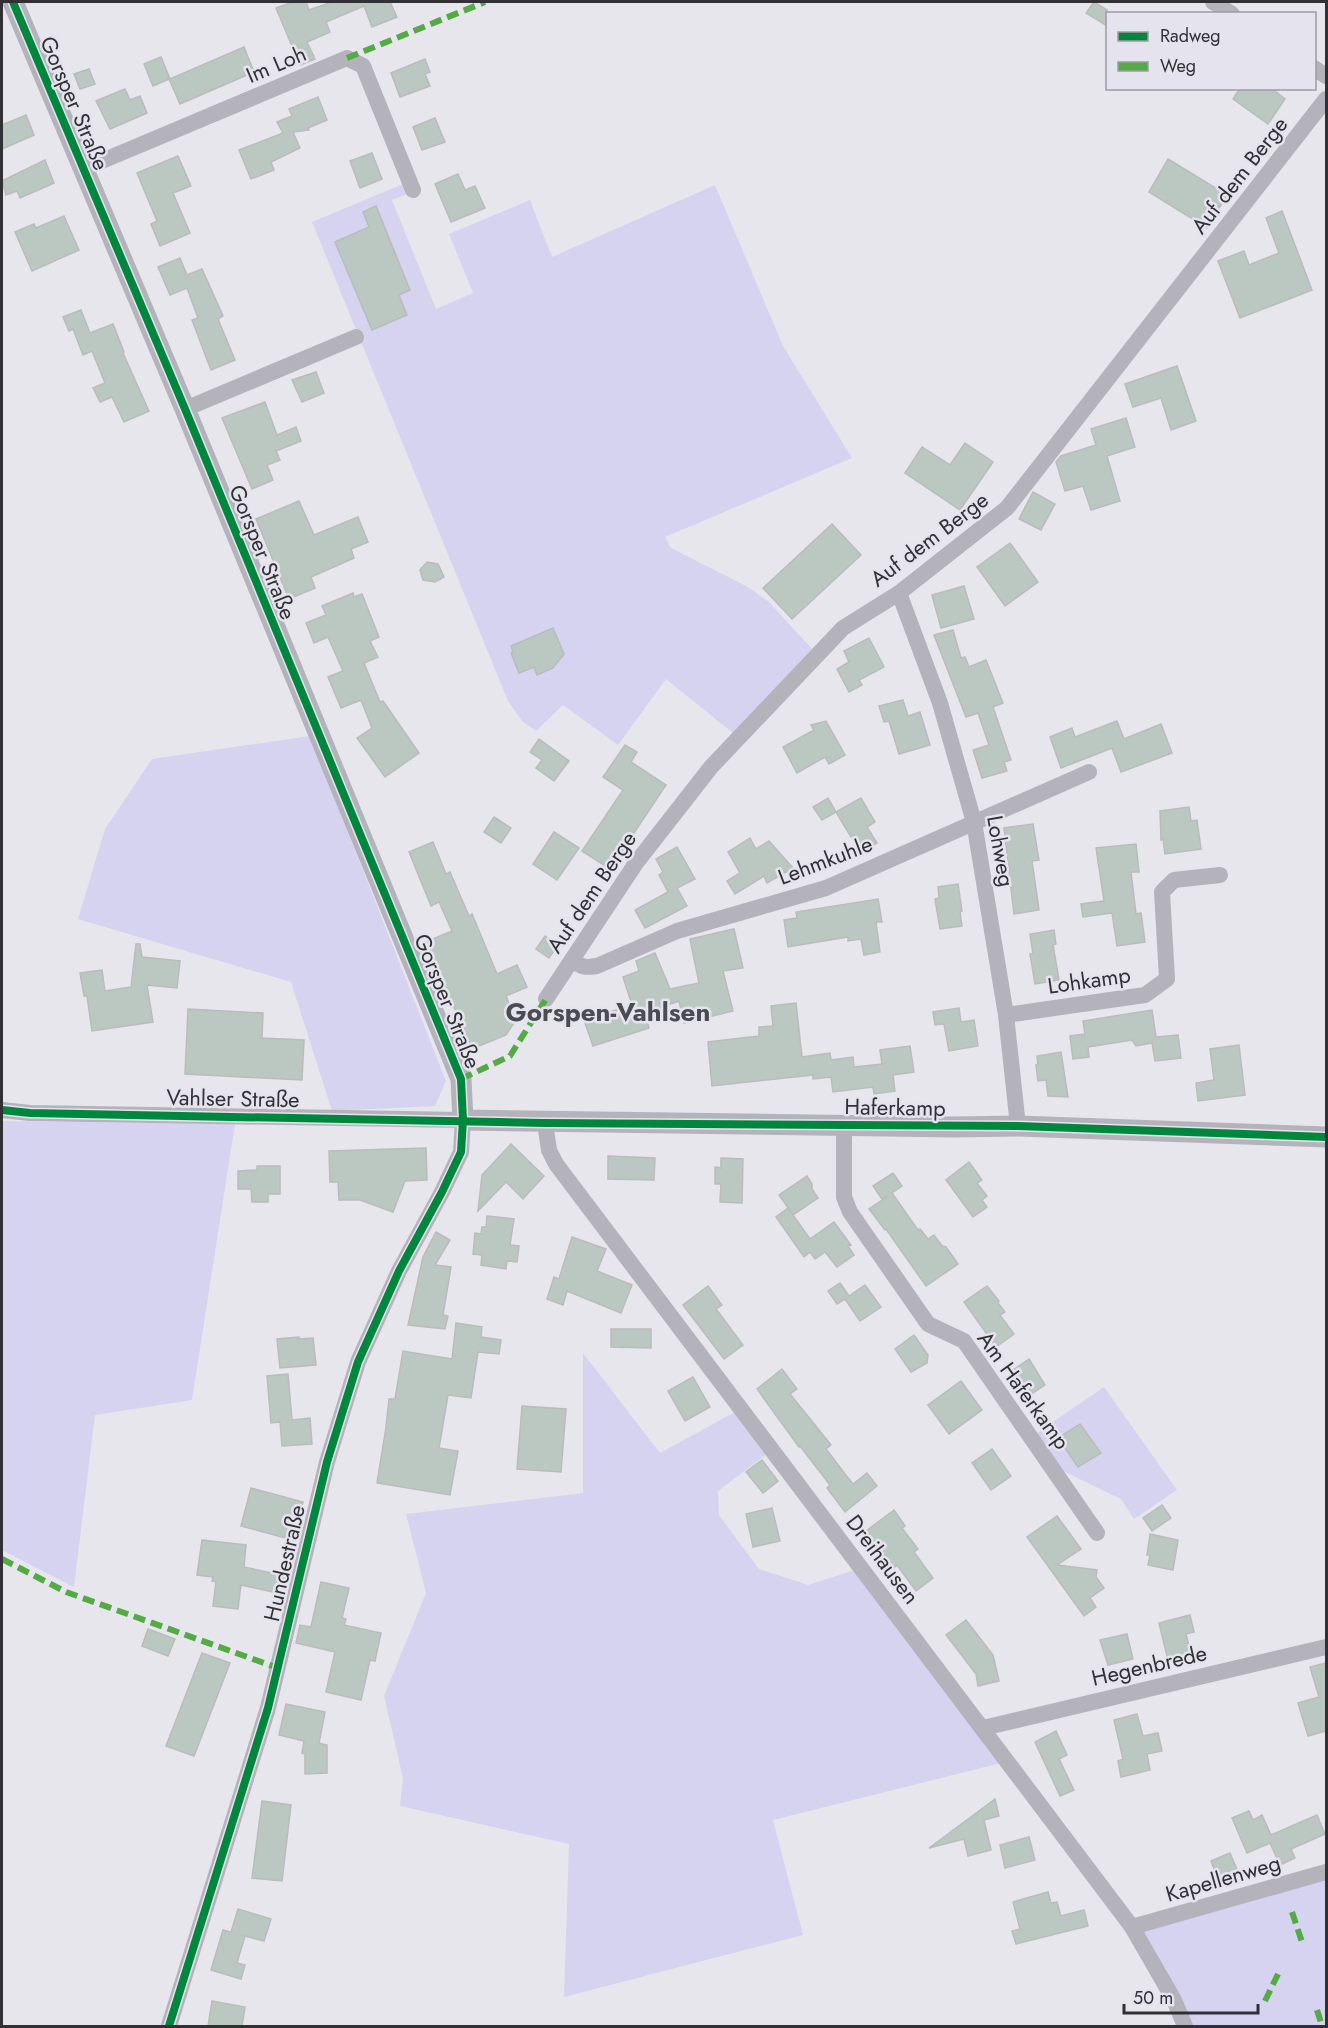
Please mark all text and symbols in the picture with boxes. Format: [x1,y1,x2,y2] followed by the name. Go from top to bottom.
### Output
[1106,12,1316,90] legend
[1160,23,1221,49] text: Radweg
[32,31,118,175] street label: Gorsper Straße
[241,37,311,91] street label: Im Loh
[1160,53,1196,79] text: Weg
[1183,110,1295,240] street label: Auf dem Berge
[221,480,305,624] street label: Gorsper Straße
[863,484,995,594] street label: Auf dem Berge
[979,813,1023,889] street label: Lohweg
[538,825,644,959] street label: Auf dem Berge
[773,827,877,893] street label: Lehmkuhle
[406,929,490,1073] street label: Gorsper Straße
[1045,958,1133,1002] street label: Lohkamp
[506,993,710,1031] district label: Gorspen-Vahlsen
[166,1081,300,1115] street label: Vahlser Straße
[844,1090,946,1124] street label: Haferkamp
[970,1324,1078,1456] street label: Am Haferkamp
[255,1502,313,1624] street label: Hundestraße
[839,1508,927,1610] street label: Dreihausen
[1088,1636,1210,1694] street label: Hegenbrede
[1162,1846,1284,1910] street label: Kapellenweg
[1124,1977,1258,2015] scale bar
[1133,1985,1173,2011] text: 50 m

